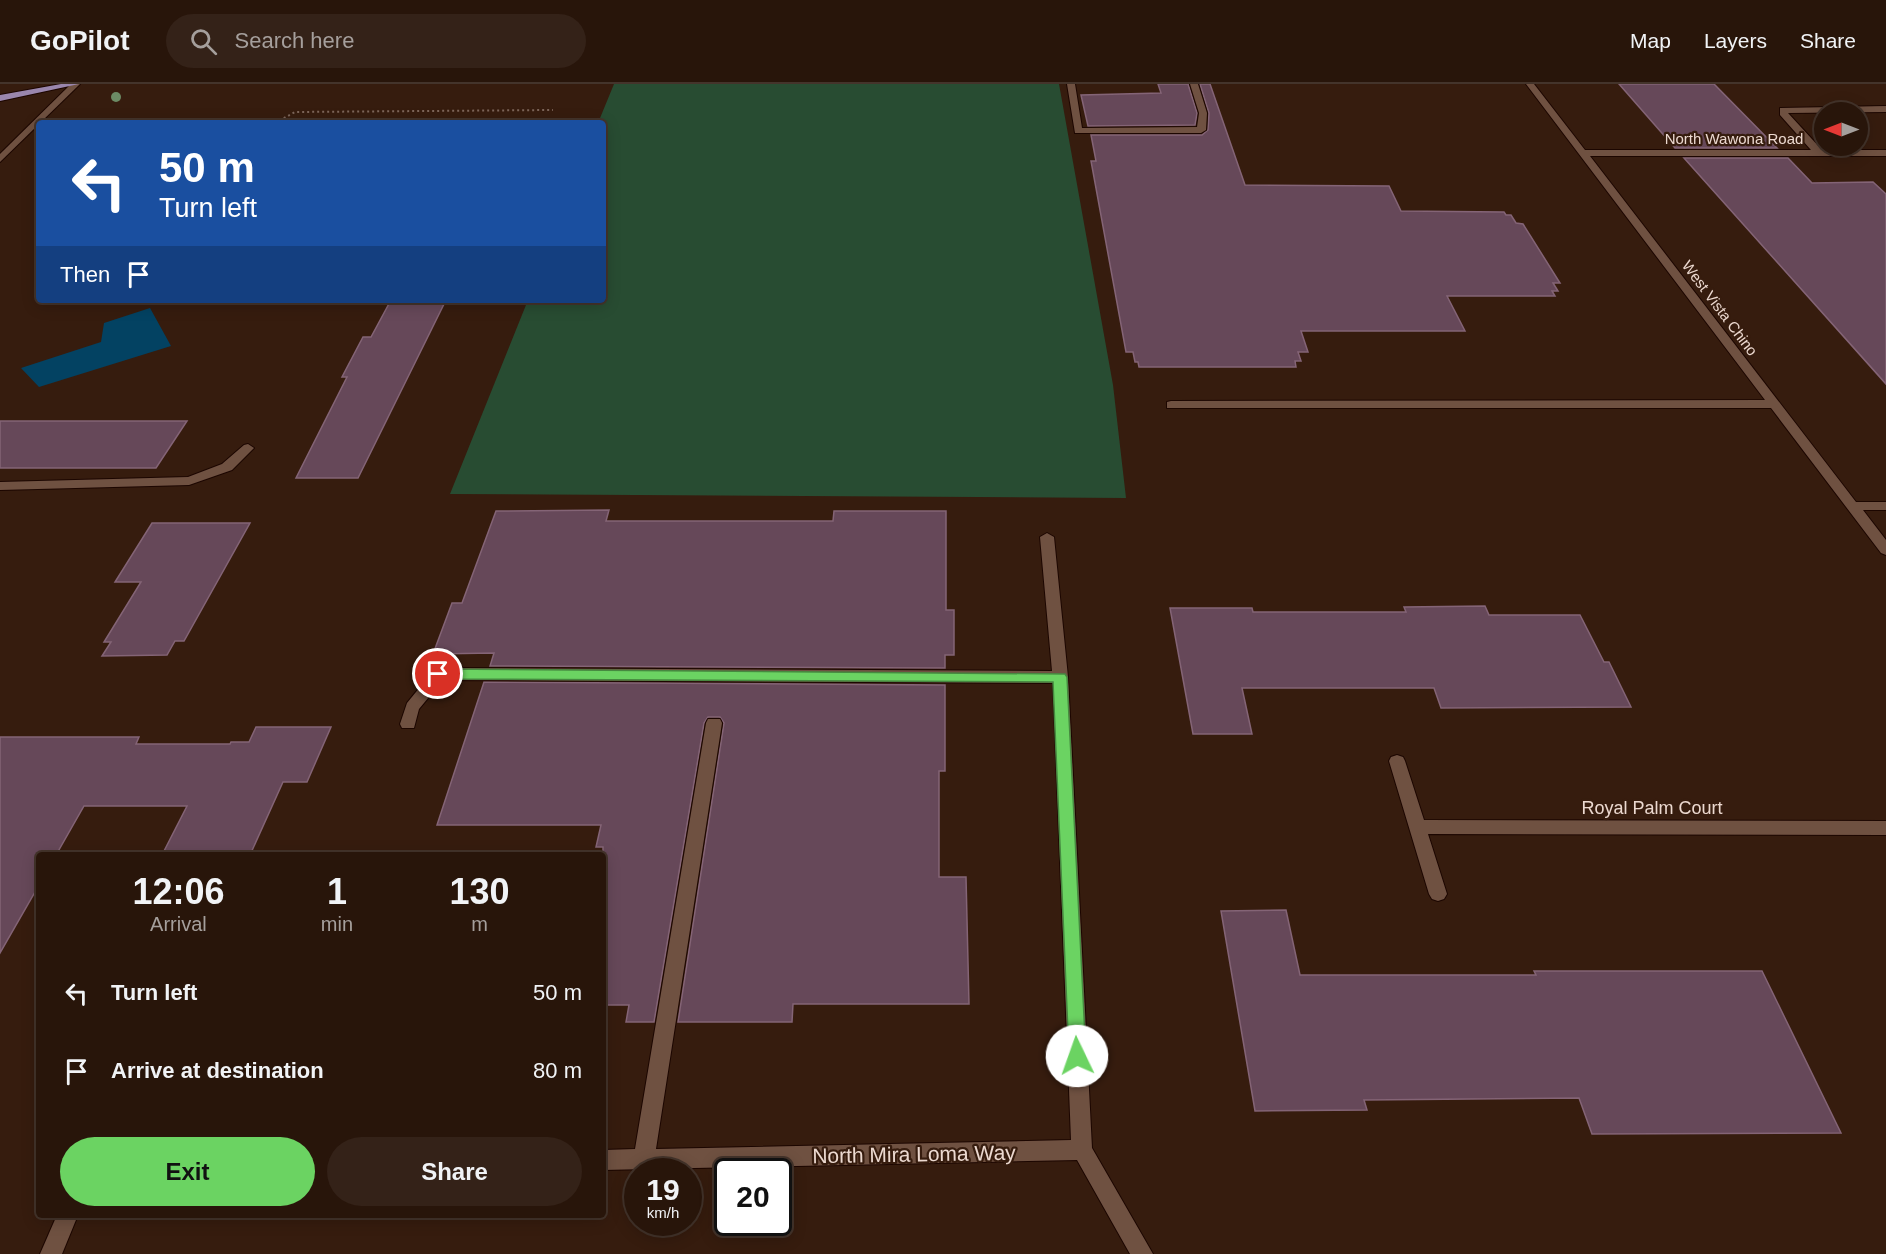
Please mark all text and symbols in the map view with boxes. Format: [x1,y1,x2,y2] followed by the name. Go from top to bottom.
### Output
[166,14,586,68] search box
[30,25,130,56] text: GoPilot
[187,25,220,58] icon: search
[235,28,354,53] text: Search here
[1630,29,1671,52] text: Map
[1704,29,1767,52] text: Layers
[1800,29,1856,52] text: Share
[1814,102,1868,156] north arrow
[1814,102,1868,156] map controls
[1665,130,1803,147] street label: North Wawona Road
[60,144,138,222] icon: left
[159,144,255,191] text: 50 m
[159,193,257,223] text: Turn left
[1679,257,1761,359] street label: West Vista Chino
[122,258,155,291] icon: arrive
[60,262,110,287] text: Then
[412,648,463,699] pin
[421,657,454,690] icon: arrive
[1581,798,1723,818] street label: Royal Palm Court
[132,871,224,912] text: 12:06
[327,871,347,912] text: 1
[449,871,510,912] text: 130
[150,913,207,935] text: Arrival
[321,913,353,935] text: min
[471,913,488,935] text: m
[60,977,93,1010] icon: left
[111,980,197,1005] text: Turn left
[533,980,582,1005] text: 50 m
[1045,1024,1109,1088] position arrow
[60,1055,93,1088] icon: arrive
[111,1058,324,1083] text: Arrive at destination
[533,1058,582,1083] text: 80 m
[60,1137,315,1206] button: Exit
[327,1137,582,1206] button: Share
[812,1141,1016,1167] street label: North Mira Loma Way
[714,1158,792,1236] speed limit sign: 20
[646,1173,680,1206] text: 19
[647,1204,679,1221] text: km/h

